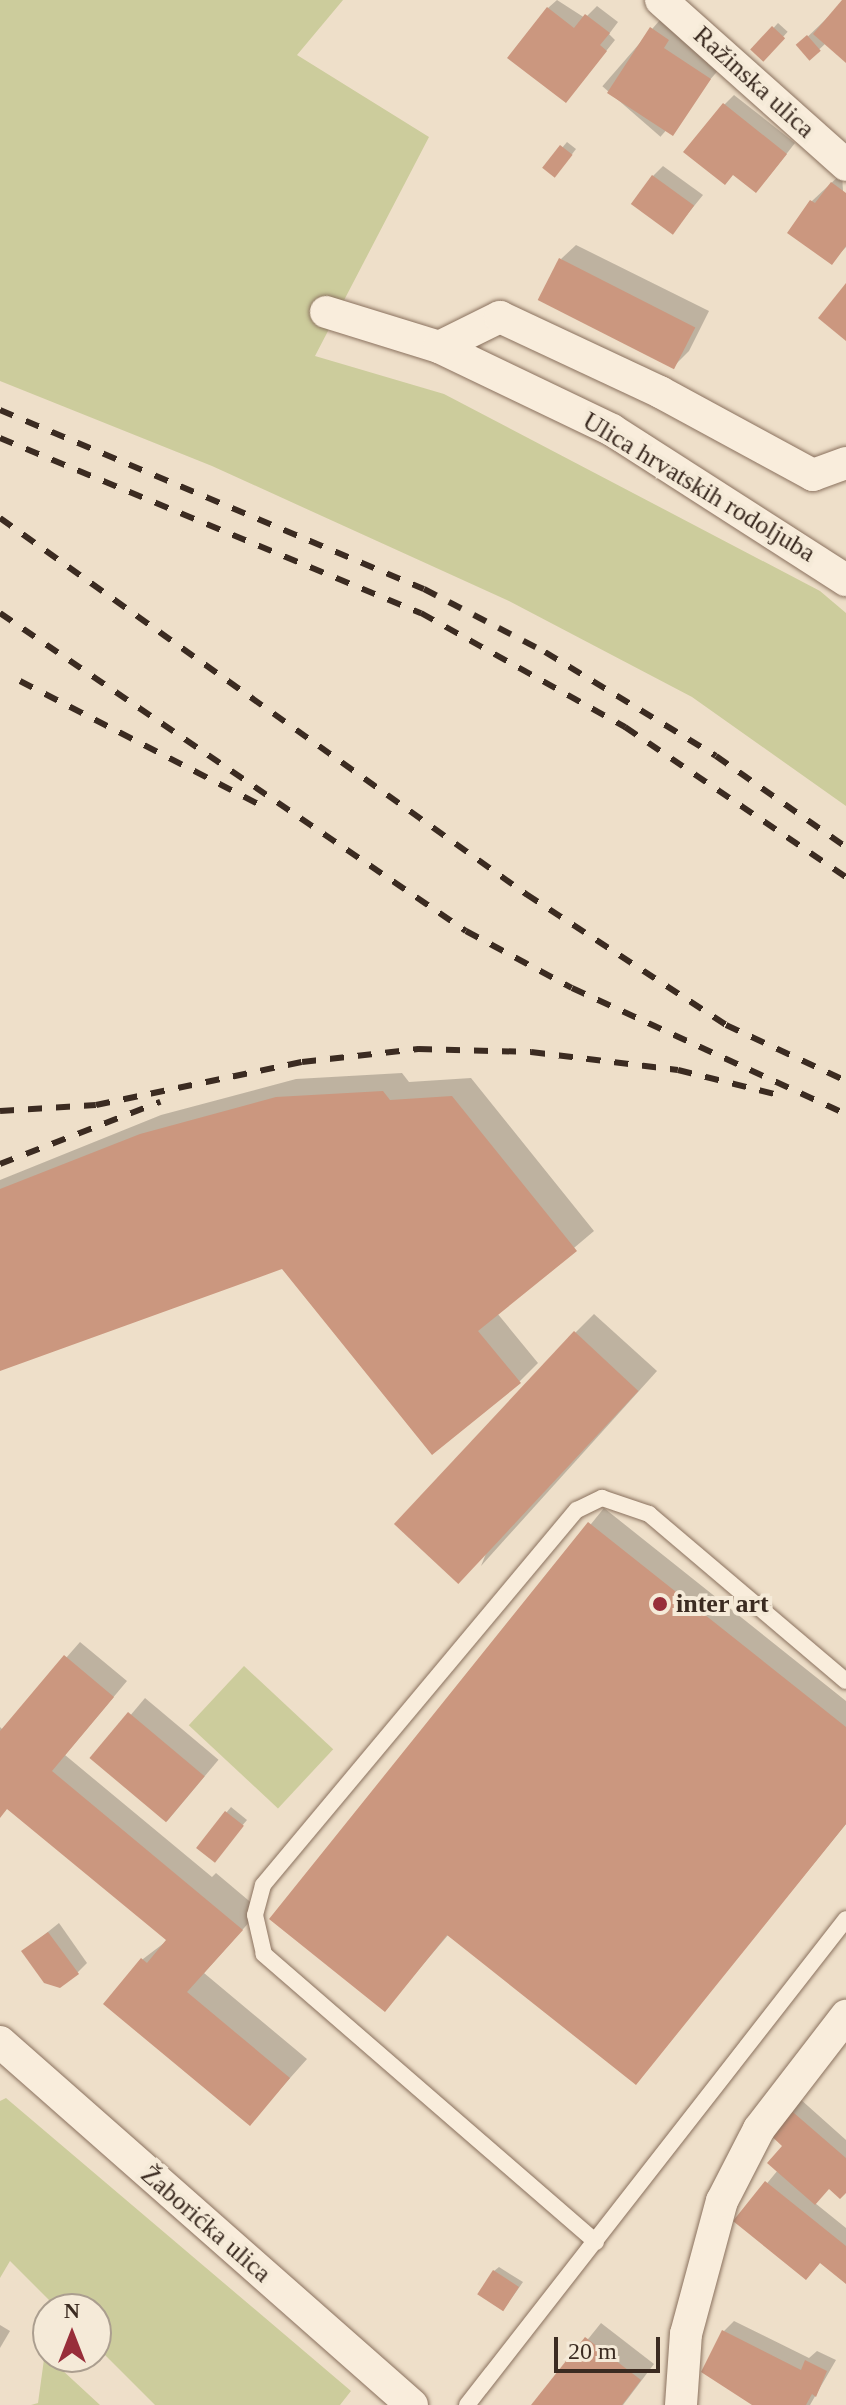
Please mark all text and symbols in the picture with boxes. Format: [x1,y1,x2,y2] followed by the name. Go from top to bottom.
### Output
[687,19,821,145] street label: Ražinska ulica
[577,405,821,569] street label: Ulica hrvatskih rodoljuba
[676,1588,769,1620] place label: inter art
[651,1595,669,1613] marker: inter art
[134,2159,278,2289] street label: Žaborićka ulica
[32,2293,112,2373] north arrow
[64,2298,80,2323] text: N
[558,2321,664,2371] scale bar
[568,2338,617,2364] text: 20 m

